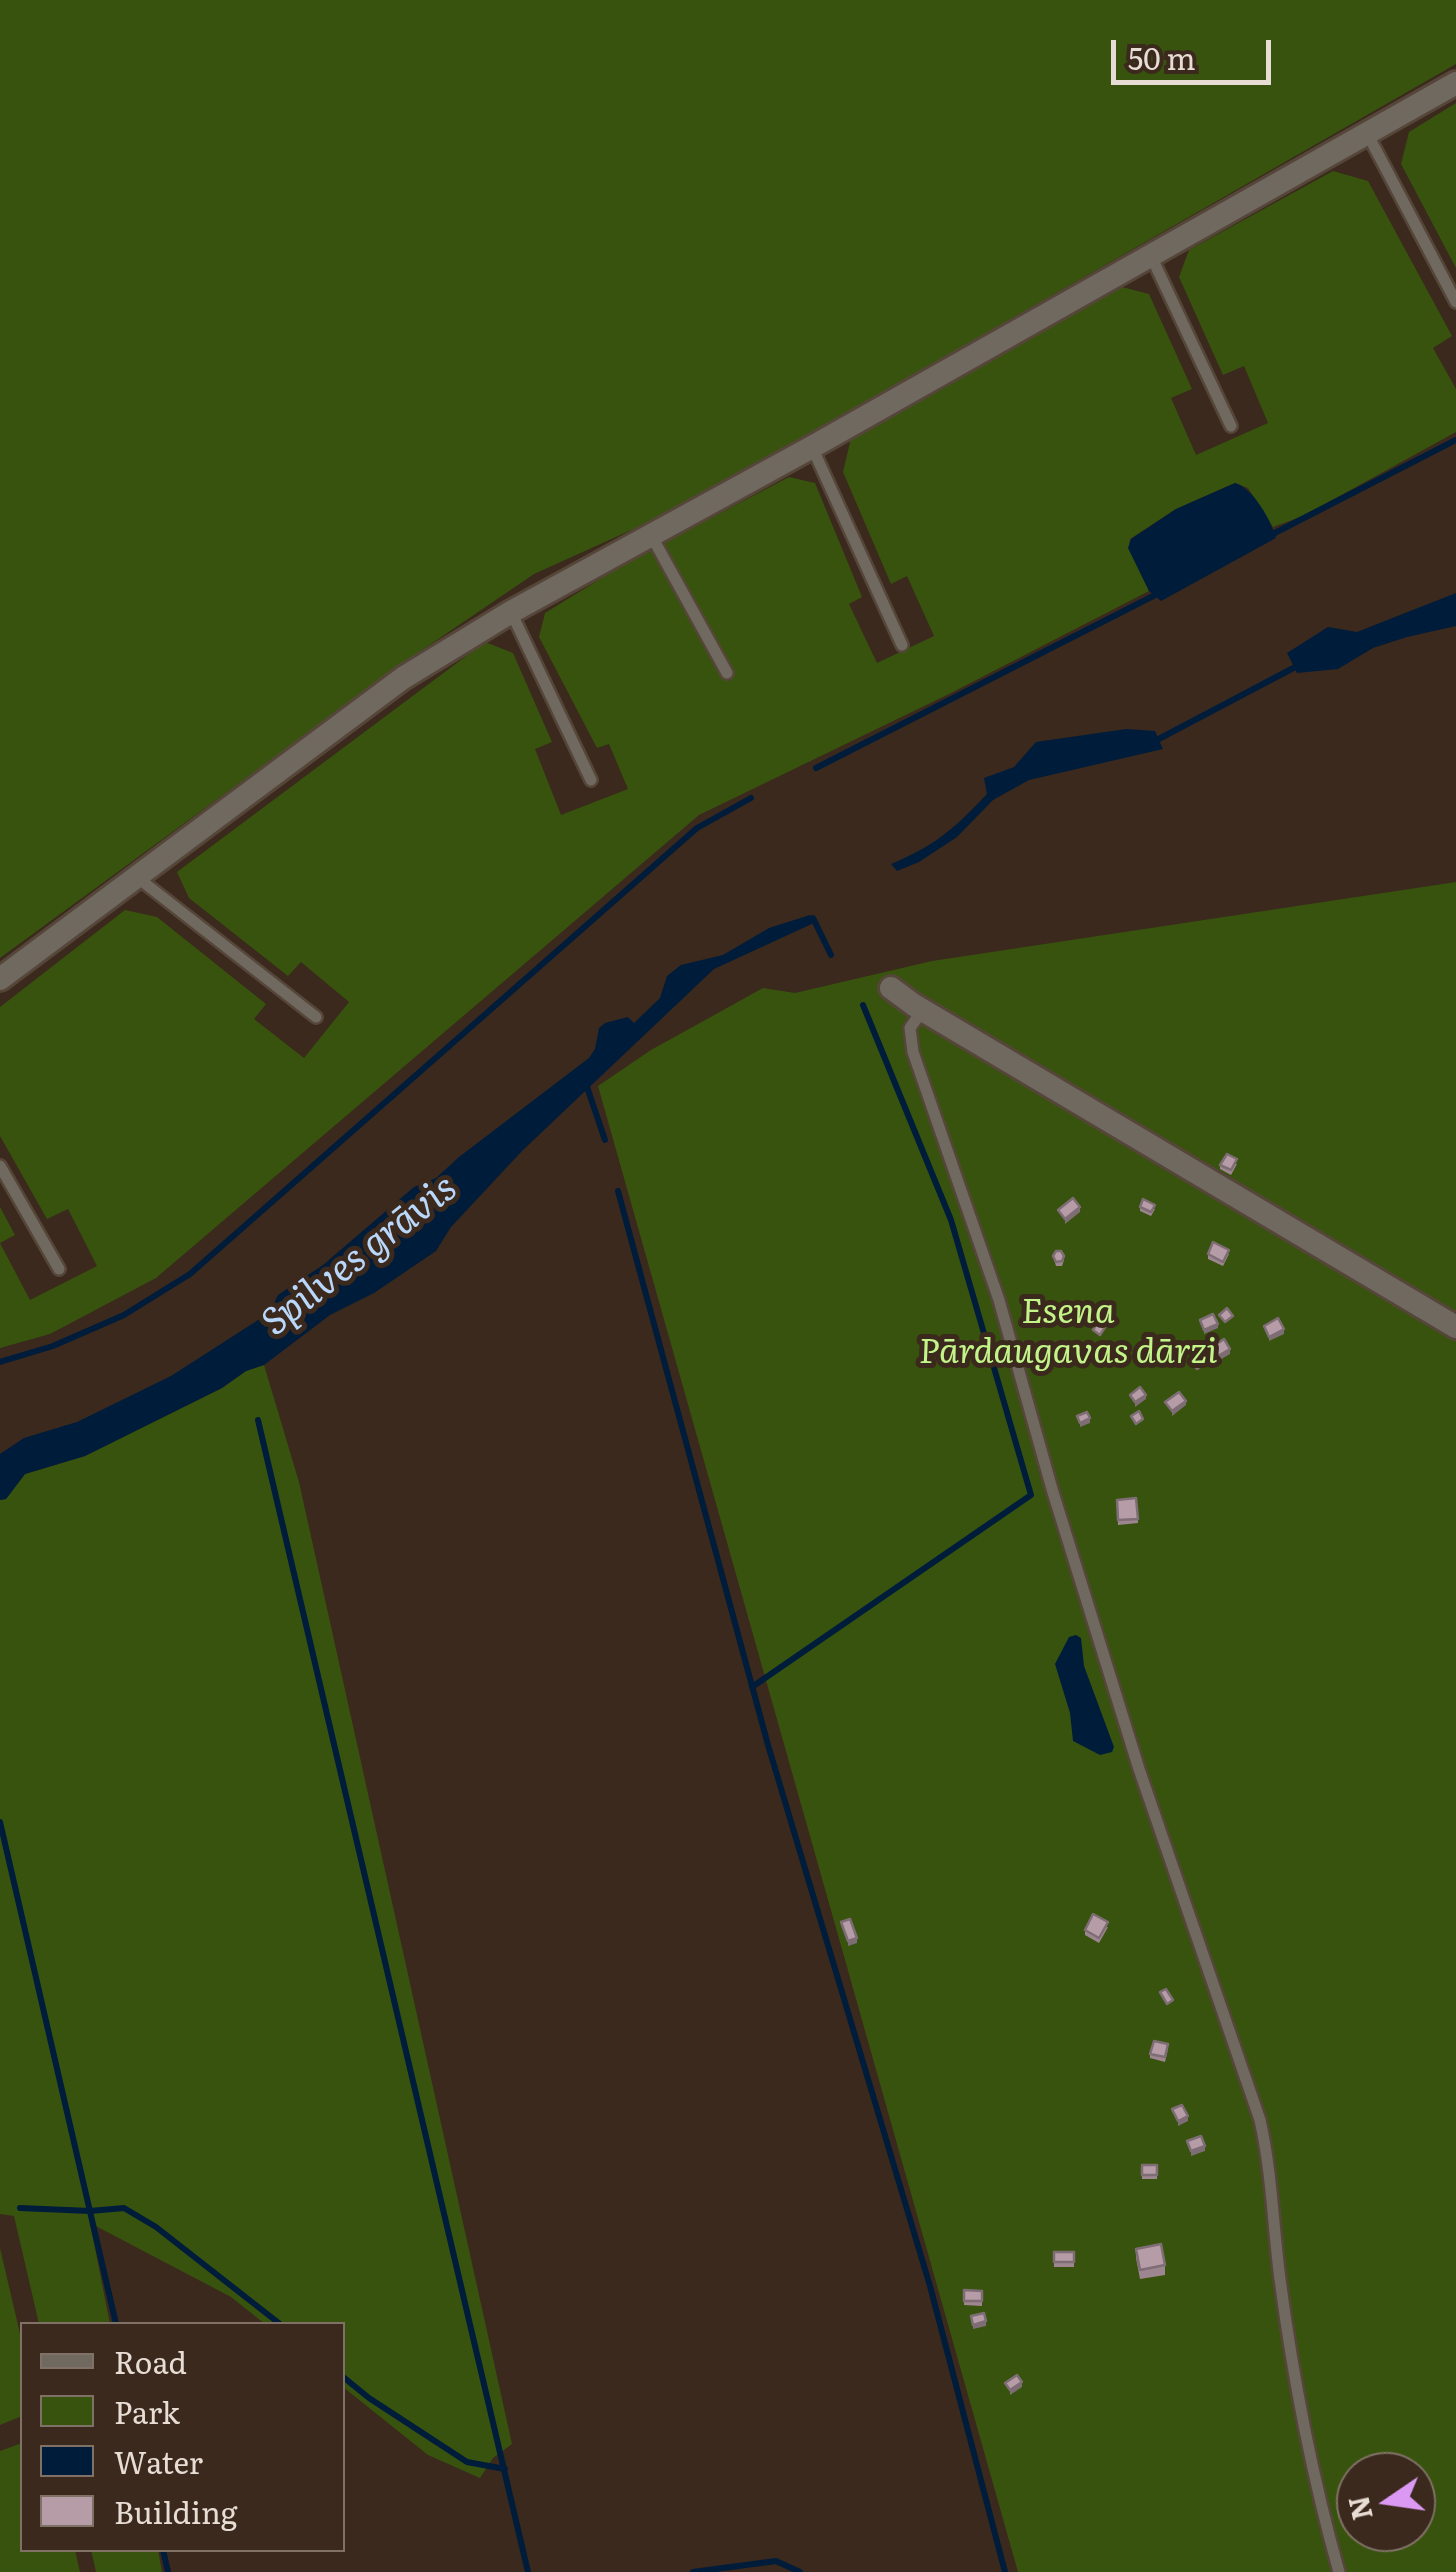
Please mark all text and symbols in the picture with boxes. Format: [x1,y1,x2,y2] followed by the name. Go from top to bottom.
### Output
[1116,20,1276,82] scale bar
[1128,35,1196,79] text: 50 m
[254,1166,466,1346] water label: Spilves grāvis
[919,1292,1217,1374] park label: Esena Pārdaugavas dārzi
[20,2322,345,2552] legend
[114,2339,187,2383] text: Road
[114,2389,180,2433] text: Park
[114,2439,203,2483] text: Water
[1336,2452,1436,2552] north arrow
[114,2489,238,2533] text: Building
[1336,2492,1382,2524] text: N

